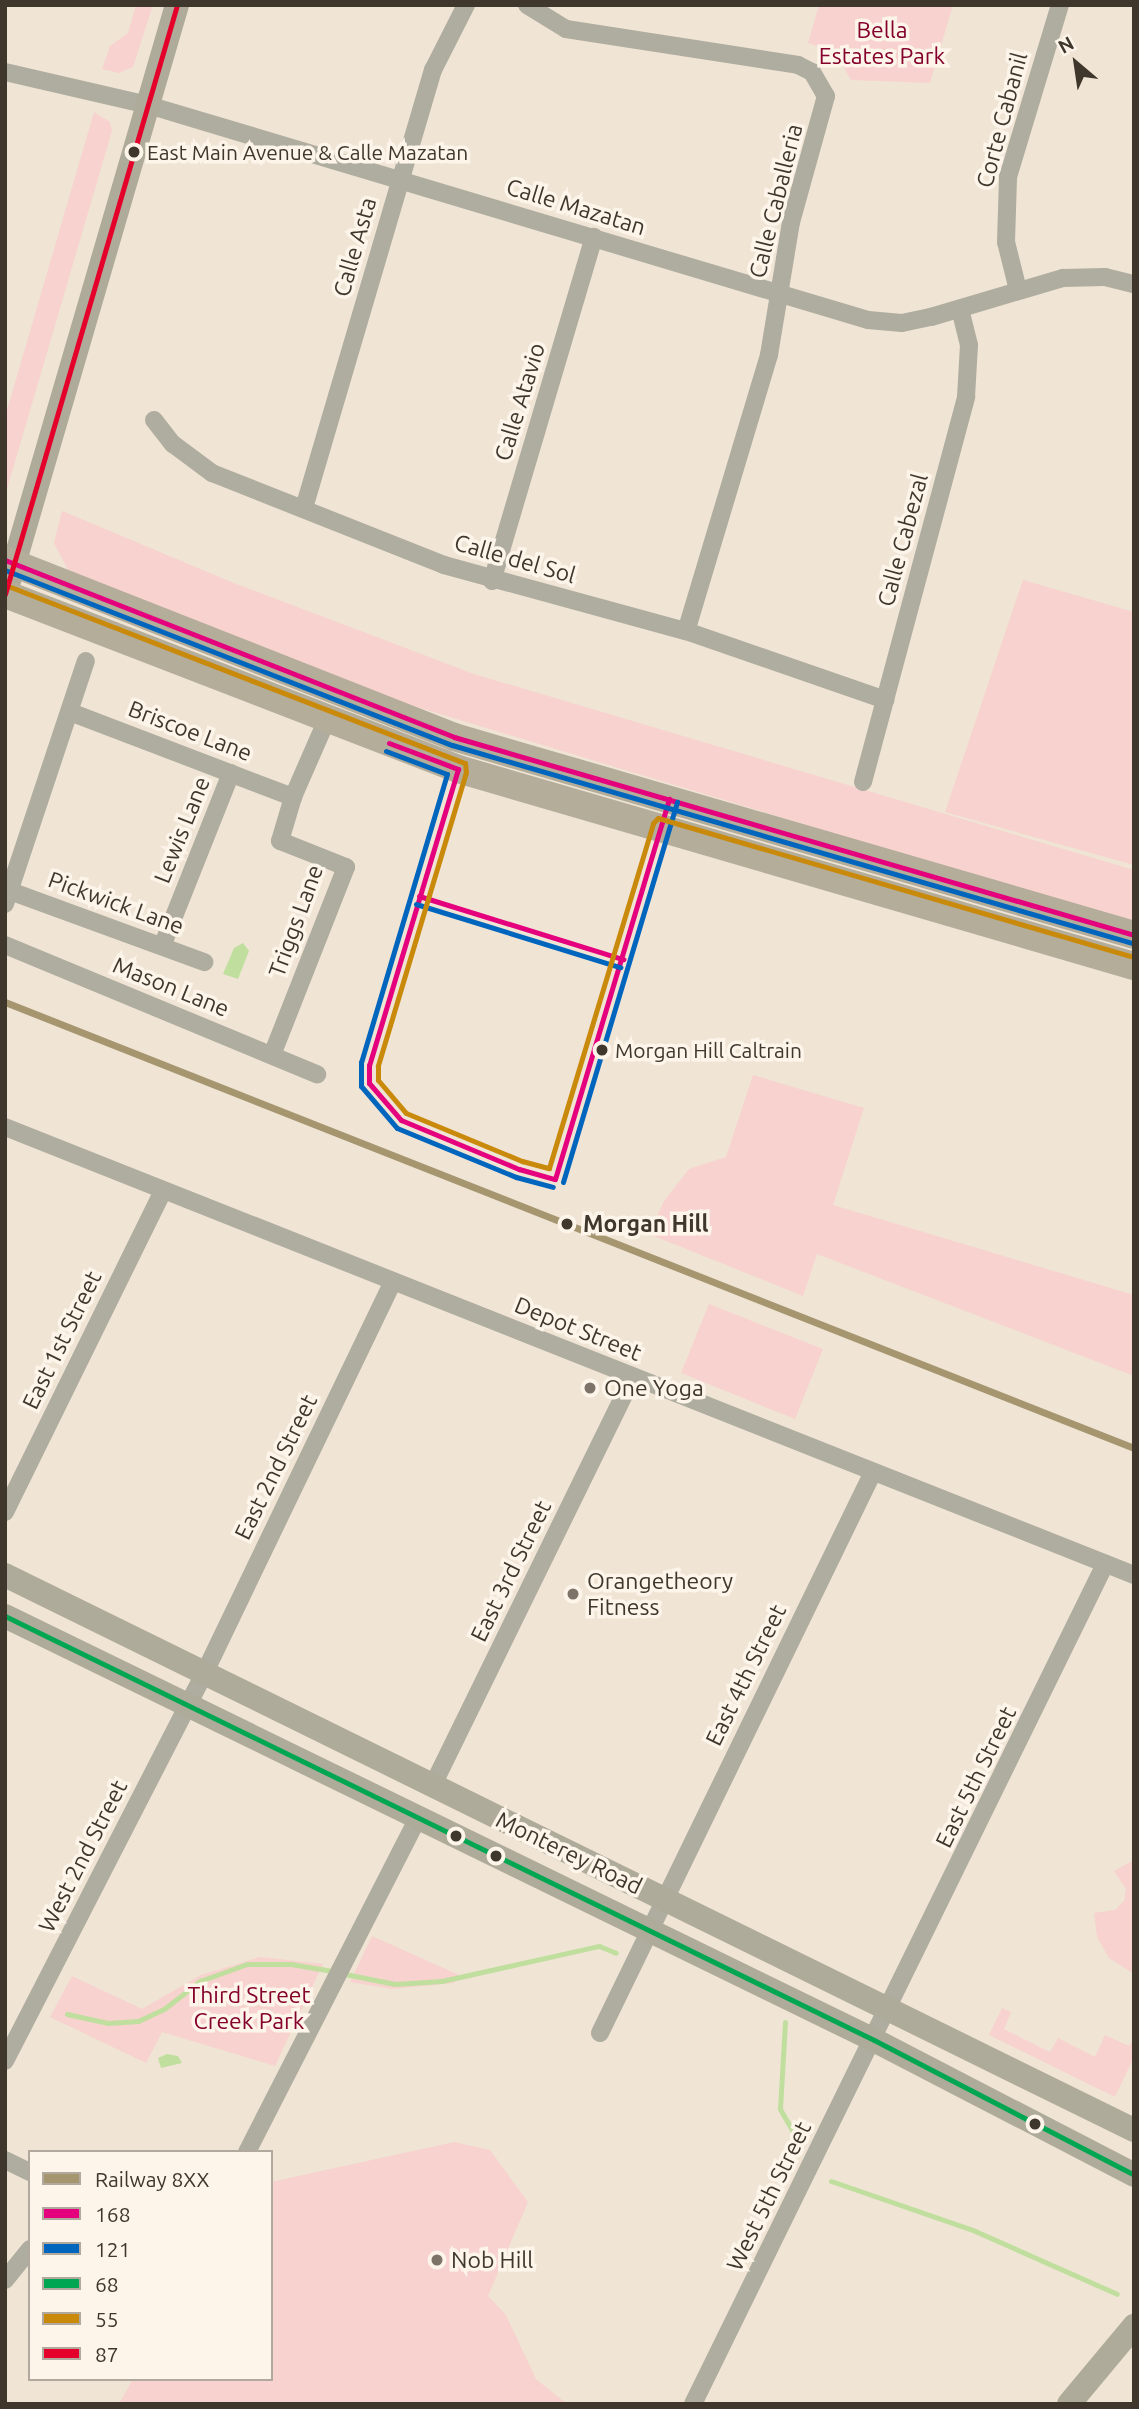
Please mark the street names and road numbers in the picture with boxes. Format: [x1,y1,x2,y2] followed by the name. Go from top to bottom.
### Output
[971,49,1033,191] street label: Corte Cabanil
[743,121,809,281] street label: Calle Caballeria
[503,173,649,241] street label: Calle Mazatan
[328,194,382,300] street label: Calle Asta
[489,340,551,464] street label: Calle Atavio
[872,471,934,609] street label: Calle Cabezal
[451,529,579,589] street label: Calle del Sol
[124,695,256,767] street label: Briscoe Lane
[148,773,216,887] street label: Lewis Lane
[263,861,329,981] street label: Triggs Lane
[45,866,187,940] street label: Pickwick Lane
[109,951,233,1023] street label: Mason Lane
[17,1266,107,1414] street label: East 1st Street
[511,1291,645,1367] street label: Depot Street
[229,1390,323,1544] street label: East 2nd Street
[465,1496,557,1646] street label: East 3rd Street
[700,1600,792,1750] street label: East 4th Street
[930,1702,1022,1852] street label: East 5th Street
[33,1775,133,1937] street label: West 2nd Street
[491,1806,647,1900] street label: Monterey Road
[721,2117,817,2275] street label: West 5th Street

